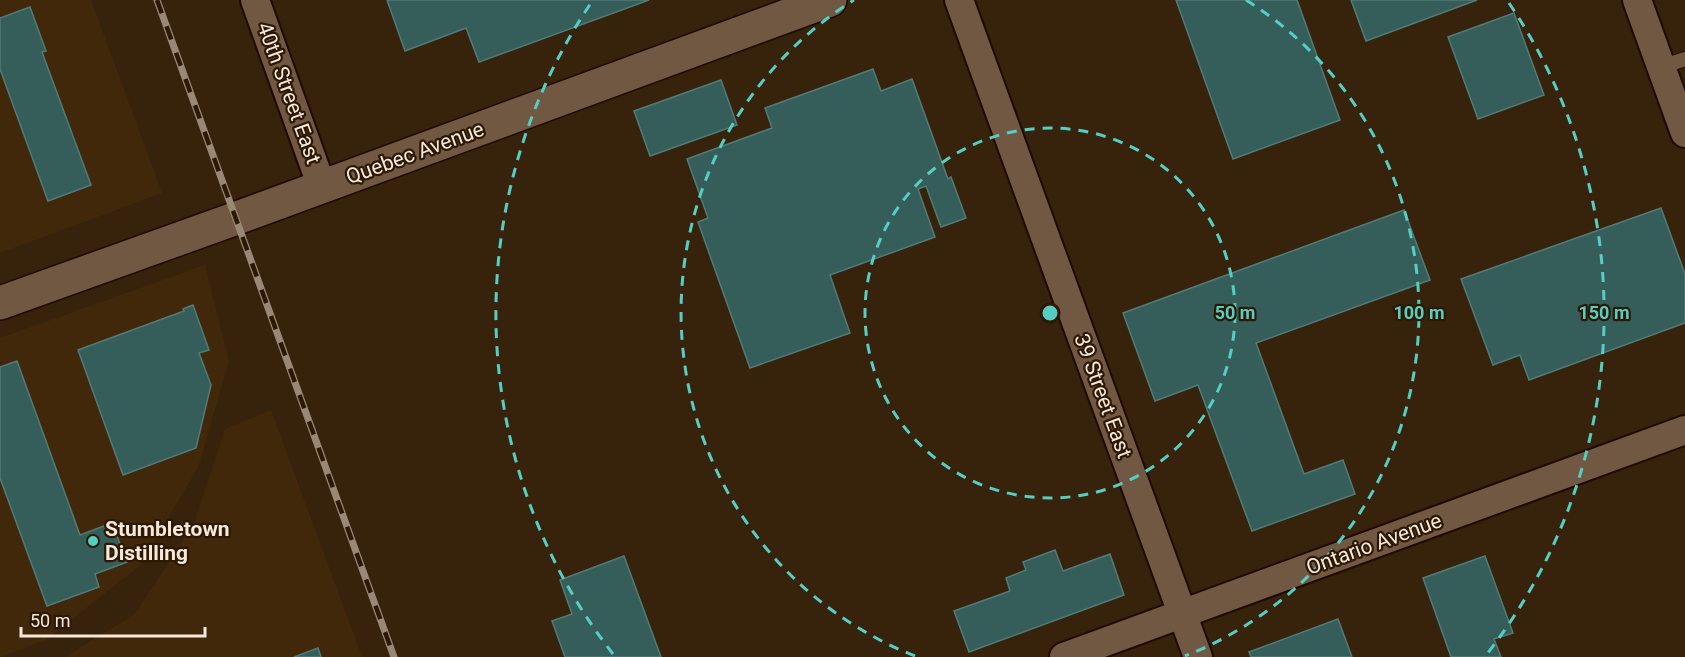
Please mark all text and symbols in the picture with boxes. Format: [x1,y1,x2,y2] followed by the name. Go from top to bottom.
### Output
[252,19,326,167] street label: 40th Street East
[343,117,487,189] street label: Quebec Avenue
[1215,302,1255,323] text: 50 m
[1393,302,1445,323] text: 100 m
[1578,302,1630,323] text: 150 m
[1040,303,1060,323] centre of rings
[1069,331,1137,462] street label: 39 Street East
[1303,508,1445,580] street label: Ontario Avenue
[105,517,230,565] place label: Stumbletown Distilling
[86,534,100,548] marker: Stumbletown Distilling
[21,600,206,638] scale bar
[30,610,70,631] text: 50 m

